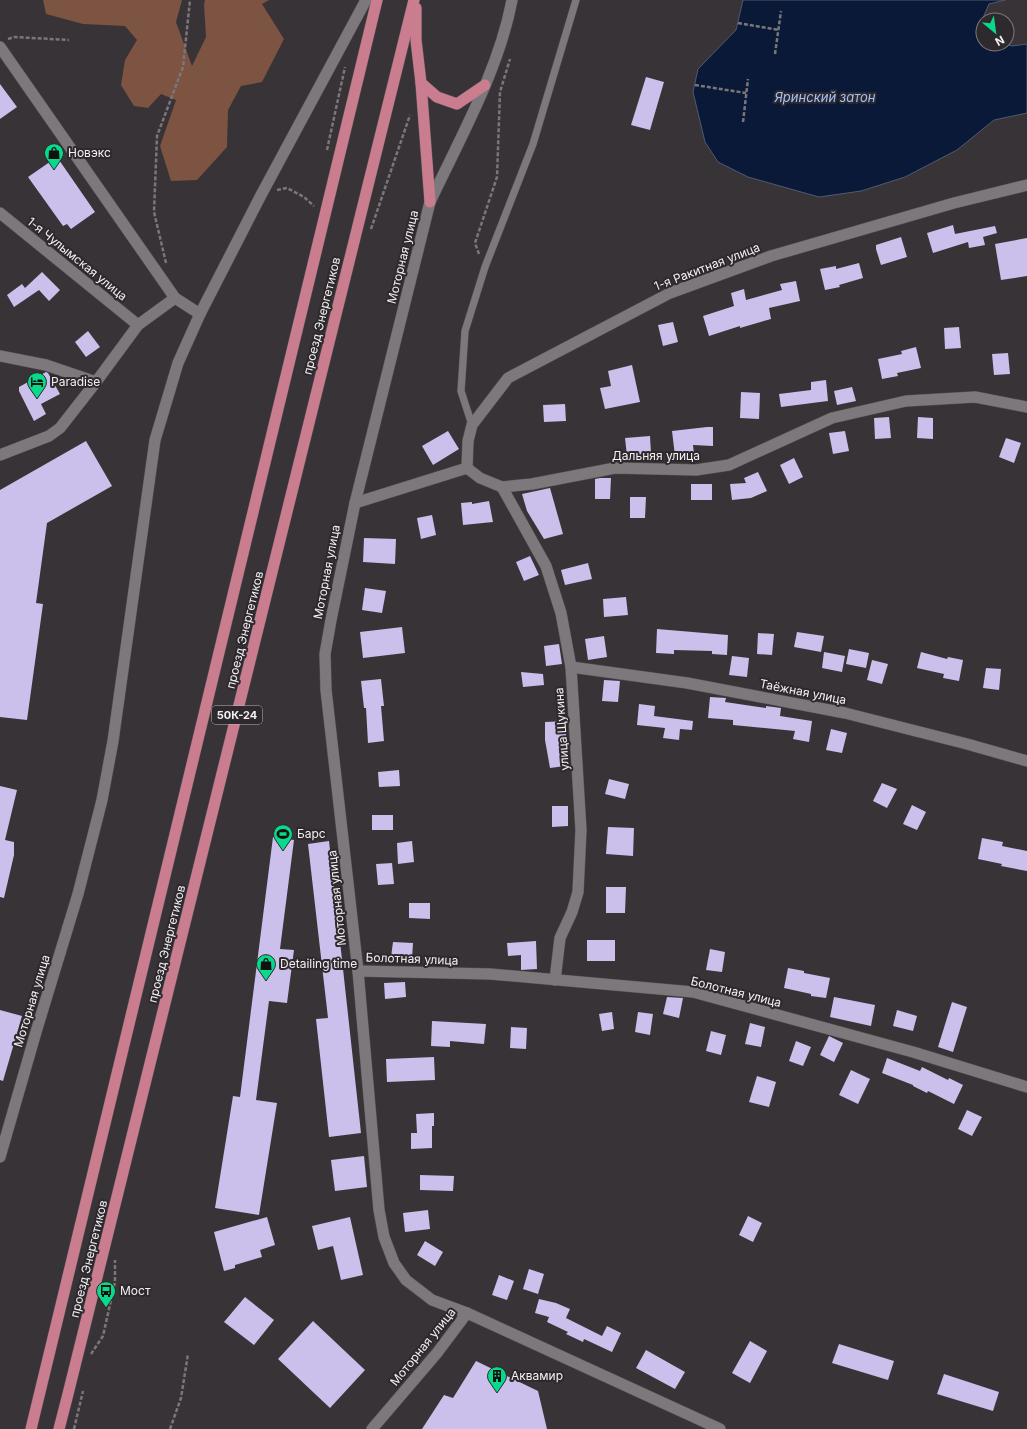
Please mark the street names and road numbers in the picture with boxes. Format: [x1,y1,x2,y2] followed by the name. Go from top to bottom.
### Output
[384,209,421,305] street label: Моторная улица
[24,214,130,304] street label: 1-я Чулымская улица
[652,239,762,294] street label: 1-я Ракитная улица
[300,255,343,376] street label: проезд Энергетиков
[612,448,700,463] street label: Дальняя улица
[310,523,343,620] street label: Моторная улица
[223,569,266,690] street label: проезд Энергетиков
[758,676,848,707] street label: Таёжная улица
[551,687,572,771] street label: улица Щукина
[212,706,262,724] road number: 50К-24
[324,850,349,947] street label: Моторная улица
[145,883,188,1004] street label: проезд Энергетиков
[365,949,459,968] street label: Болотная улица
[10,953,53,1049] street label: Моторная улица
[689,973,783,1010] street label: Болотная улица
[67,1198,110,1319] street label: проезд Энергетиков
[387,1305,459,1389] street label: Моторная улица

